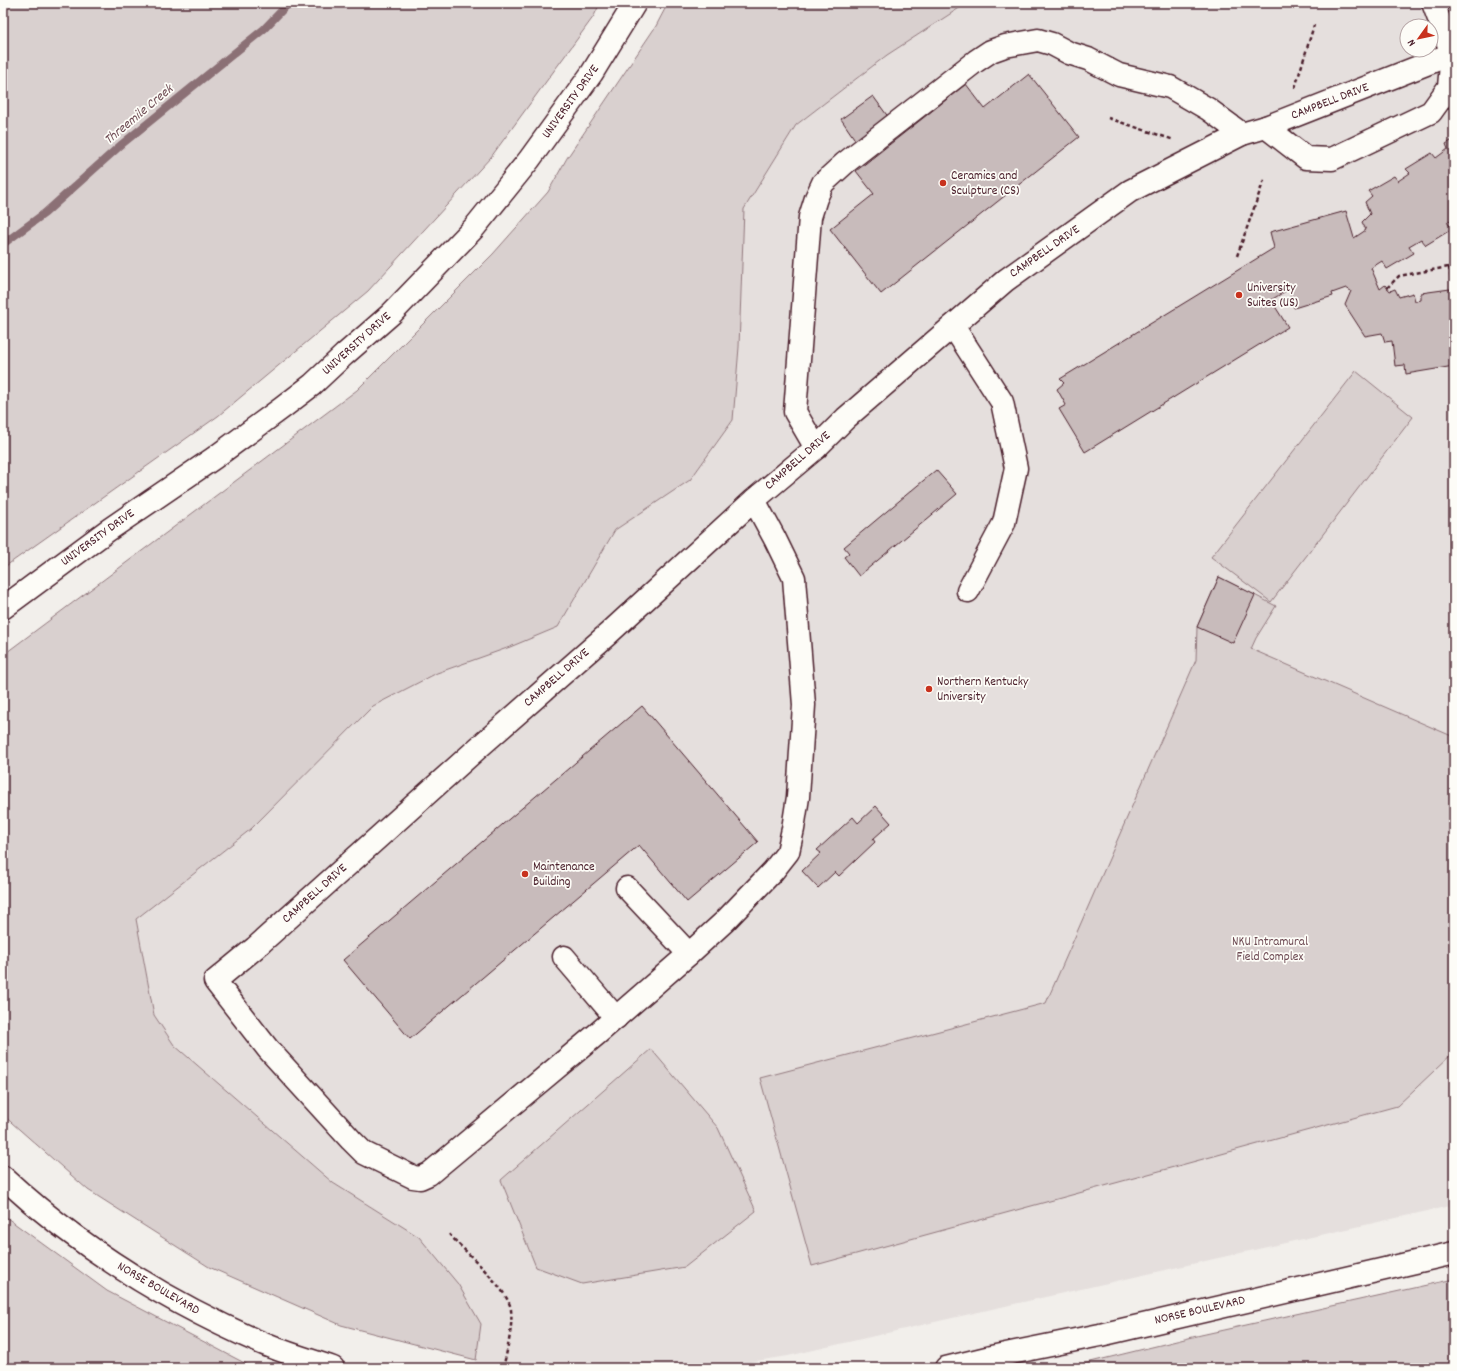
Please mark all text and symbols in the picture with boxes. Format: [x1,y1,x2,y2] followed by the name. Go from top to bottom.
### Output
[1399,18,1439,58] north arrow
[1404,35,1420,49] text: N
[538,61,604,143] street label: UNIVERSITY DRIVE
[1288,78,1372,126] street label: CAMPBELL DRIVE
[100,79,179,150] water label: Threemile Creek
[951,167,1019,201] place label: Ceramics and Sculpture (CS)
[938,178,948,188] marker: Ceramics and Sculpture (CS)
[1006,221,1084,283] street label: CAMPBELL DRIVE
[1247,279,1298,313] place label: University Suites (US)
[1234,290,1244,300] marker: University Suites (US)
[318,308,396,380] street label: UNIVERSITY DRIVE
[761,427,835,495] street label: CAMPBELL DRIVE
[57,505,139,571] street label: UNIVERSITY DRIVE
[520,644,594,712] street label: CAMPBELL DRIVE
[937,673,1029,707] place label: Northern Kentucky University
[924,684,934,694] marker: Northern Kentucky University
[533,858,595,892] place label: Maintenance Building
[278,859,352,928] street label: CAMPBELL DRIVE
[520,869,530,879] marker: Maintenance Building
[1232,933,1308,967] park label: NKU Intramural Field Complex
[113,1258,203,1320] street label: NORSE BOULEVARD
[1153,1291,1247,1331] street label: NORSE BOULEVARD

